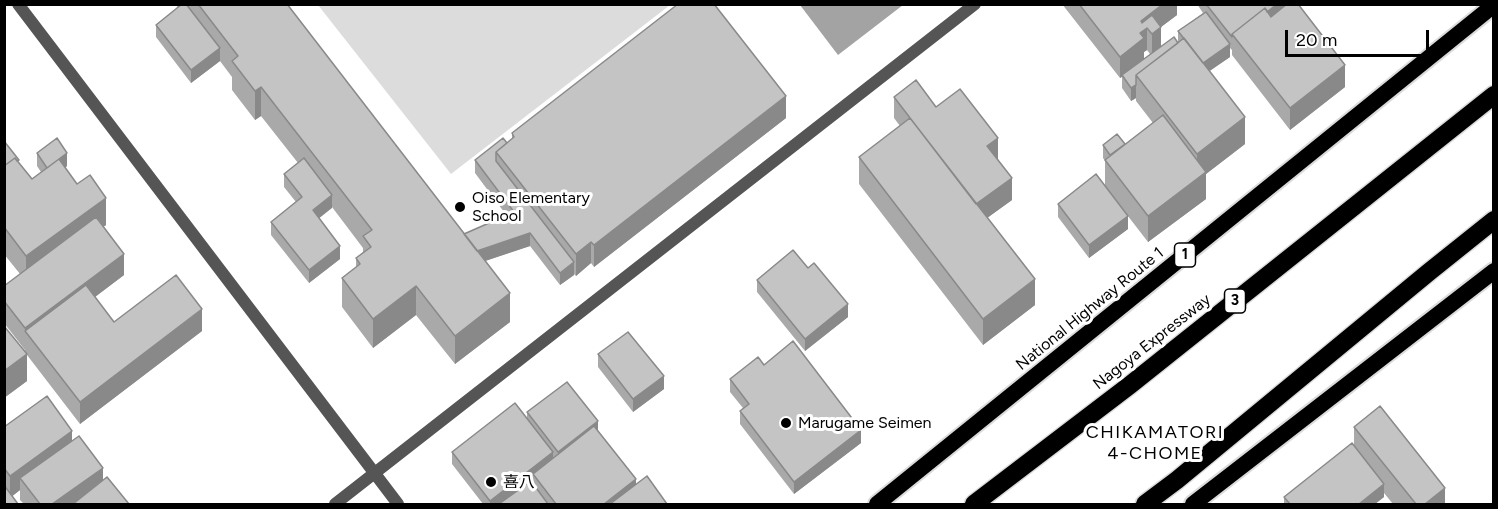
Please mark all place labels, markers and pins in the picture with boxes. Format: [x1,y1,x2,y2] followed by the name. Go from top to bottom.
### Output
[472,188,590,226] place label: Oiso Elementary School
[453,200,467,214] marker: Oiso Elementary School
[798,413,931,433] place label: Marugame Seimen
[779,416,793,430] marker: Marugame Seimen
[503,472,535,492] place label: 喜八
[484,475,498,489] marker: 喜八

